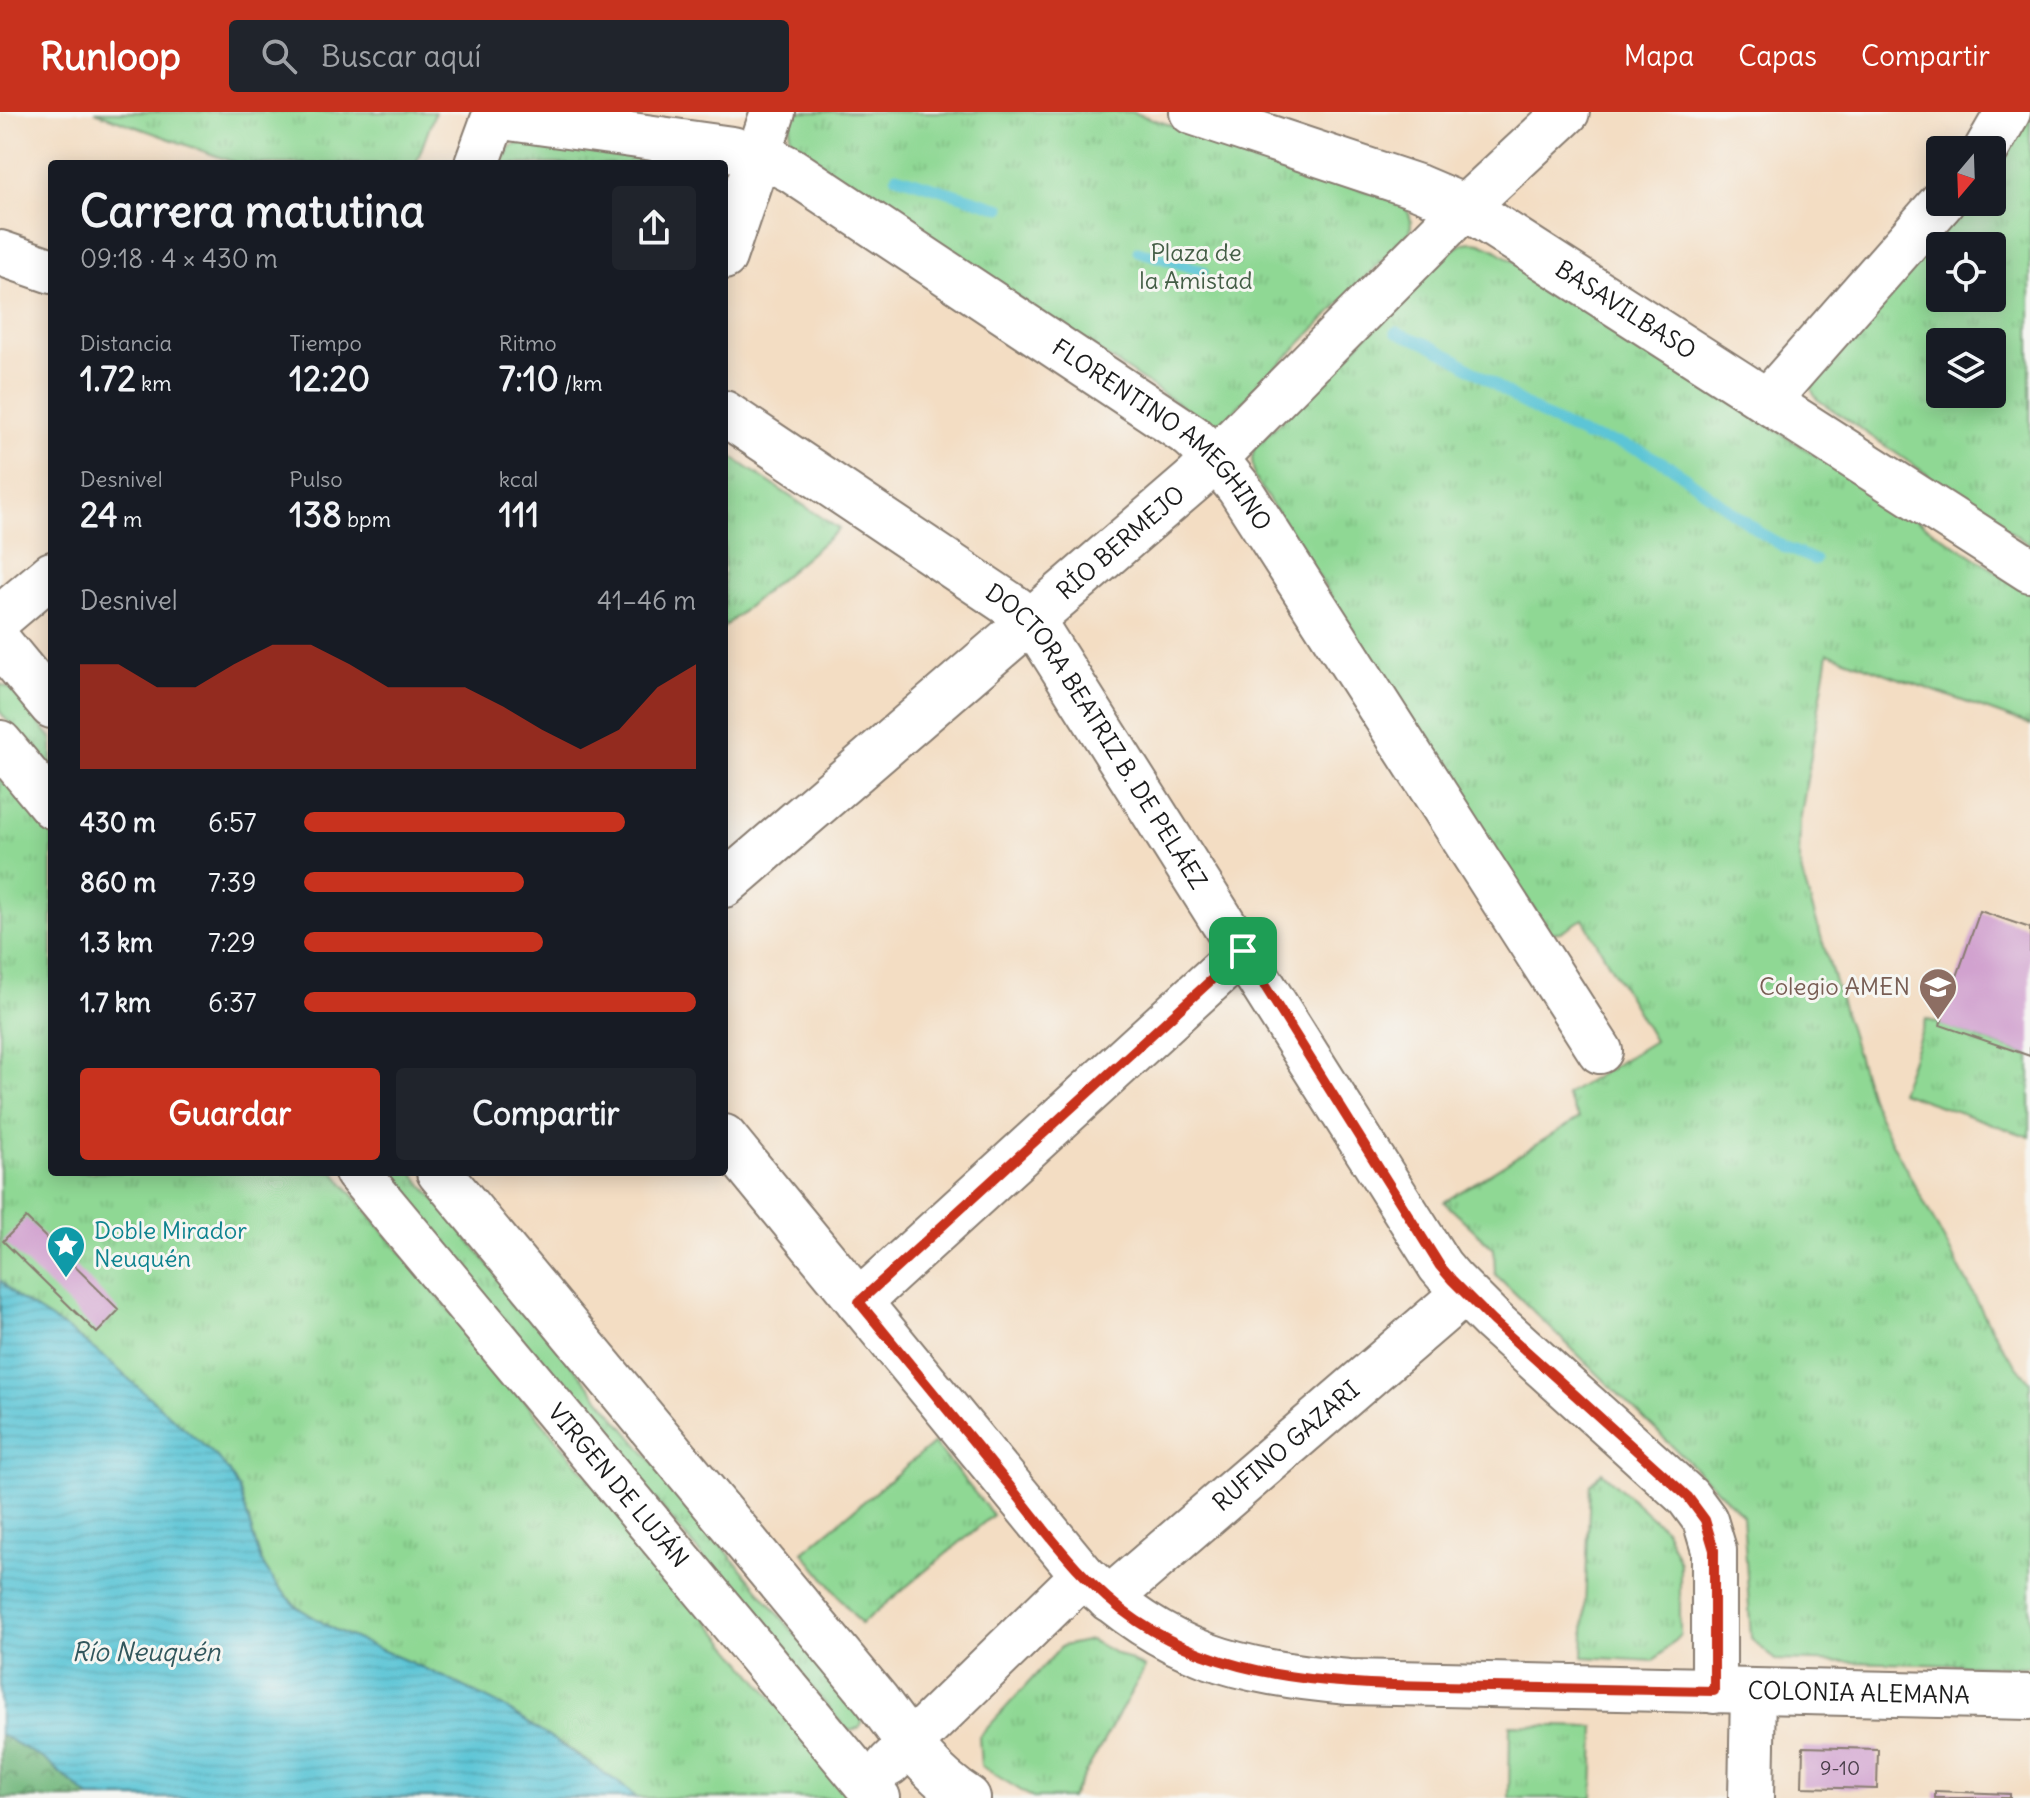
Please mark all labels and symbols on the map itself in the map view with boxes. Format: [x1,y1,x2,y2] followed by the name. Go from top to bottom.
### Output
[1926,136,2006,216] north arrow
[1139,237,1253,295] park label: Plaza de la Amistad
[1550,253,1702,365] street label: BASAVILBASO
[1047,332,1278,536] street label: FLORENTINO AMEGHINO
[1050,479,1190,606] street label: RÍO BERMEJO
[980,577,1214,894] street label: DOCTORA BEATRIZ B. DE PELÁEZ
[1209,917,1277,985] pin
[1917,966,1959,1021] school or university icon: Colegio AMEN
[1759,971,1910,1001] place label: Colegio AMEN
[94,1215,247,1273] place label: Doble Mirador Neuquén
[45,1224,87,1279] place icon: Doble Mirador Neuquén
[1206,1374,1365,1517] street label: RUFINO GAZARI
[542,1397,696,1573] street label: VIRGEN DE LUJÁN
[72,1635,221,1668] water label: Río Neuquén
[1747,1675,1970,1710] street label: COLONIA ALEMANA
[1820,1755,1860,1780] house number: 9-10

